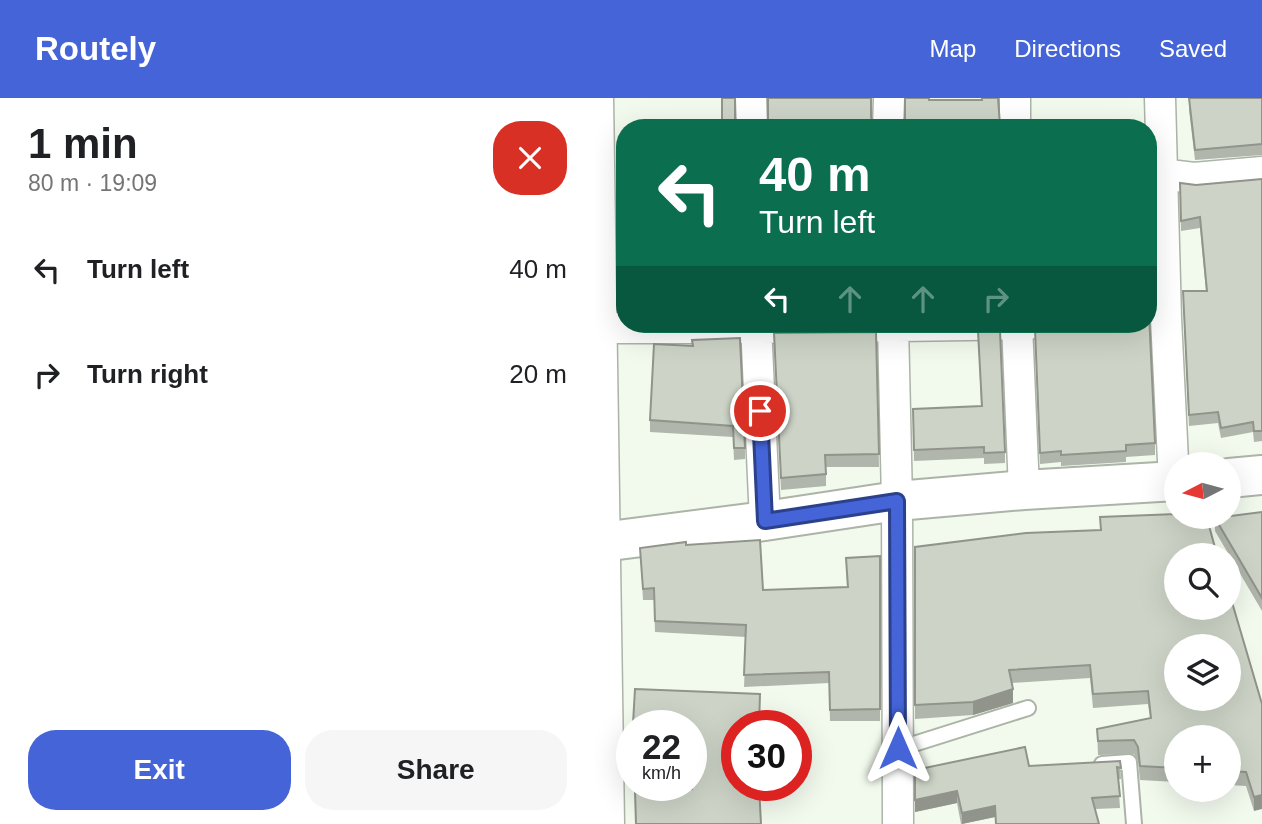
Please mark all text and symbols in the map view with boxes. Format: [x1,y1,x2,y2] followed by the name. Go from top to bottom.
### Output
[35,30,156,67] text: Routely
[930,35,976,62] text: Map
[1014,35,1121,62] text: Directions
[1159,35,1227,62] text: Saved
[28,120,138,167] text: 1 min
[493,121,567,195] button: close
[644,147,735,238] icon: left
[759,147,871,201] text: 40 m
[28,170,157,196] text: 80 m · 19:09
[759,204,875,240] text: Turn left
[28,251,66,289] icon: left
[87,254,189,284] text: Turn left
[509,254,567,284] text: 40 m
[758,280,796,318] icon: left
[831,280,869,318] icon: ahead
[904,280,942,318] icon: ahead
[977,280,1015,318] icon: right
[28,356,66,394] icon: right
[87,359,208,389] text: Turn right
[509,359,567,389] text: 20 m
[730,381,790,441] pin
[741,392,779,430] icon: arrive
[1164,452,1241,528] north arrow
[1164,452,1241,802] map controls
[1164,543,1241,620] button: search
[1164,634,1241,711] button: layers
[721,710,812,801] speed limit sign: 30
[861,711,935,785] position arrow
[1164,725,1241,802] button: +
[642,727,681,766] text: 22
[28,730,291,810] button: Exit
[305,730,567,810] button: Share
[642,763,681,783] text: km/h

